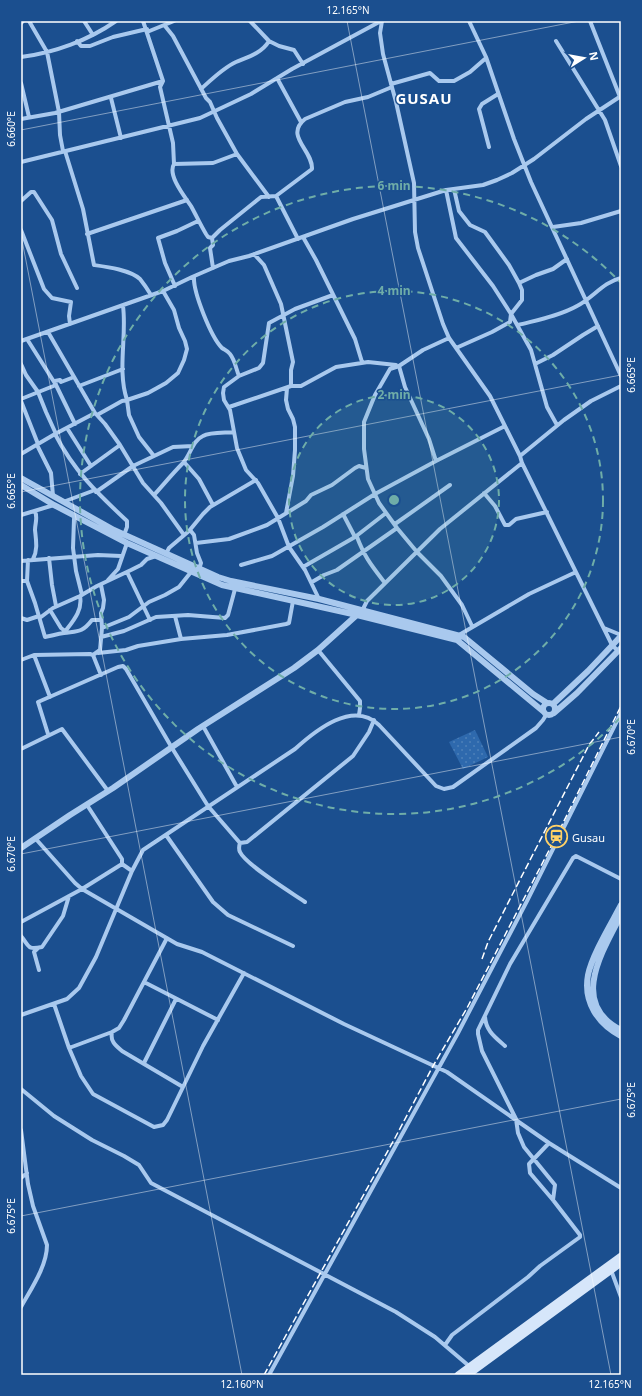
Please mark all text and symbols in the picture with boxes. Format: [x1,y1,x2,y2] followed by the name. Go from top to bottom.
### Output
[326,3,370,17] text: 12.165°N
[564,38,604,78] north arrow
[586,50,603,62] text: N
[395,88,453,108] district label: GUSAU
[4,111,18,147] text: 6.660°E
[377,177,411,194] text: 6 min
[377,282,411,299] text: 4 min
[624,357,638,393] text: 6.665°E
[377,386,411,403] text: 2 min
[4,473,18,509] text: 6.665°E
[387,493,401,507] centre of rings
[624,719,638,755] text: 6.670°E
[543,824,569,850] station icon: Gusau
[572,830,605,845] place label: Gusau
[4,836,18,872] text: 6.670°E
[624,1082,638,1118] text: 6.675°E
[4,1198,18,1234] text: 6.675°E
[220,1377,264,1391] text: 12.160°N
[588,1377,632,1391] text: 12.165°N

